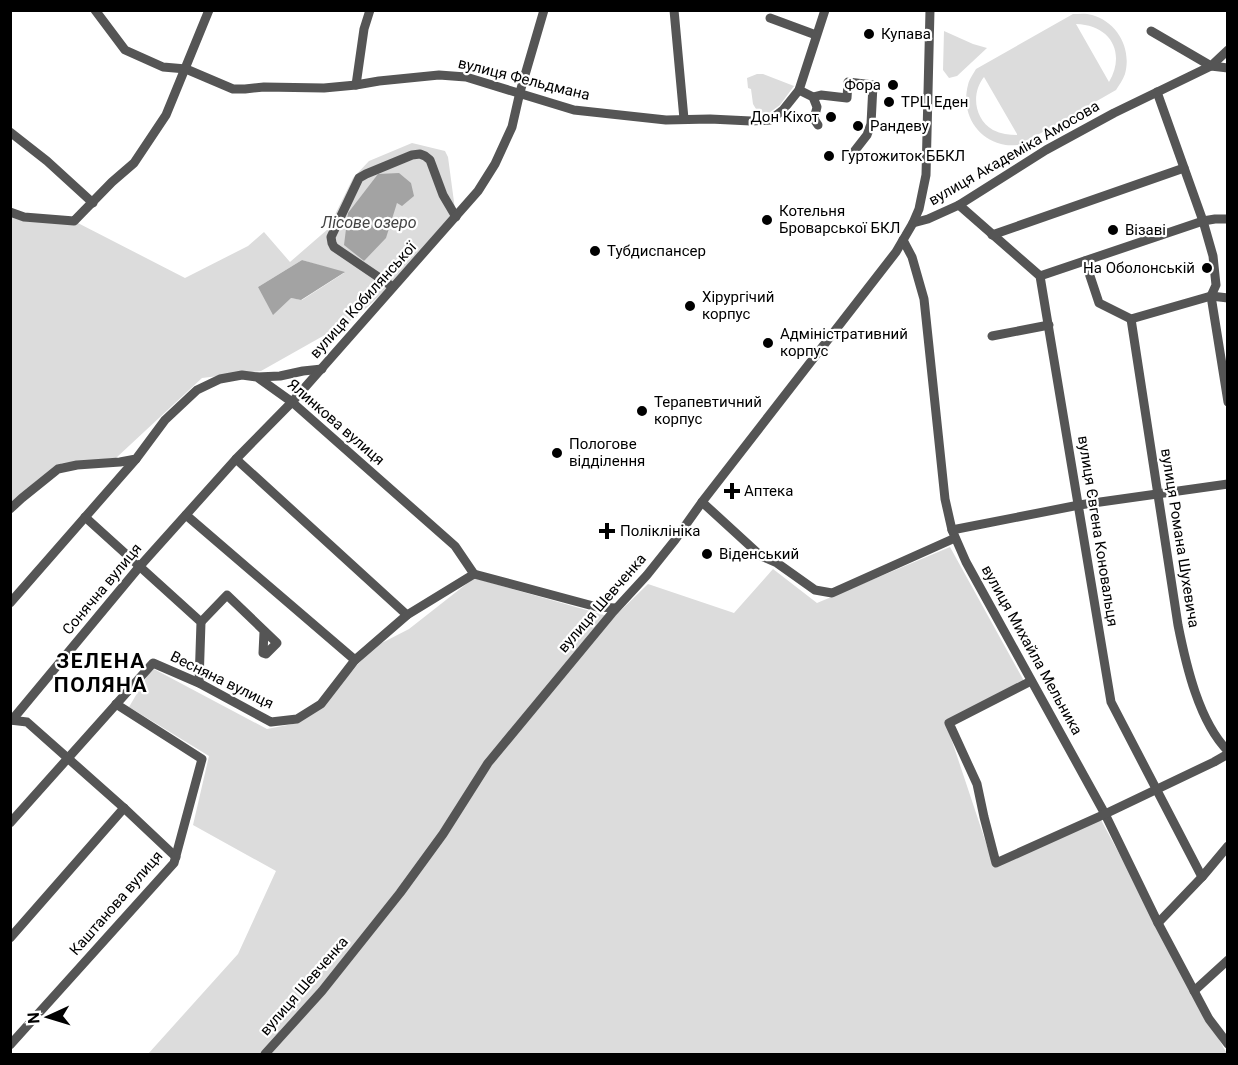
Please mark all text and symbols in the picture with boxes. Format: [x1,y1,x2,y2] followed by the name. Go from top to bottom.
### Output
[881,25,931,43] place label: Купава
[862,27,876,41] marker: Купава
[456,54,592,104] street label: вулиця Фельдмана
[844,76,881,94] place label: Фора
[886,78,900,92] marker: Фора
[901,93,968,111] place label: ТРЦ Еден
[882,95,896,109] marker: ТРЦ Еден
[926,97,1102,209] street label: вулиця Академіка Амосова
[751,108,819,126] place label: Дон Кіхот
[824,110,838,124] marker: Дон Кіхот
[870,117,929,135] place label: Рандеву
[851,119,865,133] marker: Рандеву
[841,147,965,165] place label: Гуртожиток ББКЛ
[822,149,836,163] marker: Гуртожиток ББКЛ
[779,202,900,237] place label: Котельня Броварської БКЛ
[320,213,417,232] water label: Лісове озеро
[760,213,774,227] marker: Котельня Броварської БКЛ
[1125,221,1166,239] place label: Візаві
[1106,223,1120,237] marker: Візаві
[306,237,421,362] street label: вулиця Кобилянської
[607,242,706,260] place label: Тубдиспансер
[588,244,602,258] marker: Тубдиспансер
[1083,259,1195,277] place label: На Оболонській
[1200,261,1214,275] marker: На Оболонській
[702,288,774,323] place label: Хірургічий корпус
[683,299,697,313] marker: Хірургічий корпус
[780,325,908,360] place label: Адміністративний корпус
[761,336,775,350] marker: Адміністративний корпус
[284,375,388,469] street label: Ялинкова вулиця
[654,393,762,428] place label: Терапевтичний корпус
[635,404,649,418] marker: Терапевтичний корпус
[1074,434,1122,628] street label: вулиця Євгена Коновальця
[569,435,645,470] place label: Пологове відділення
[550,446,564,460] marker: Пологове відділення
[1157,447,1203,629] street label: вулиця Романа Шухевича
[744,482,793,500] place label: Аптека
[725,484,739,498] marker: Аптека
[598,522,616,540] marker: Поліклініка
[620,522,700,540] place label: Поліклініка
[59,540,145,638] street label: Сонячна вулиця
[719,545,799,563] place label: Віденський
[700,547,714,561] marker: Віденський
[554,550,650,656] street label: вулиця Шевченка
[978,562,1086,738] street label: вулиця Михайла Мельника
[168,647,276,713] street label: Весняна вулиця
[54,649,148,697] district label: ЗЕЛЕНА ПОЛЯНА
[66,847,166,959] street label: Каштанова вулиця
[256,933,352,1039] street label: вулиця Шевченка
[18,987,78,1047] north arrow
[24,1012,43,1024] text: N

